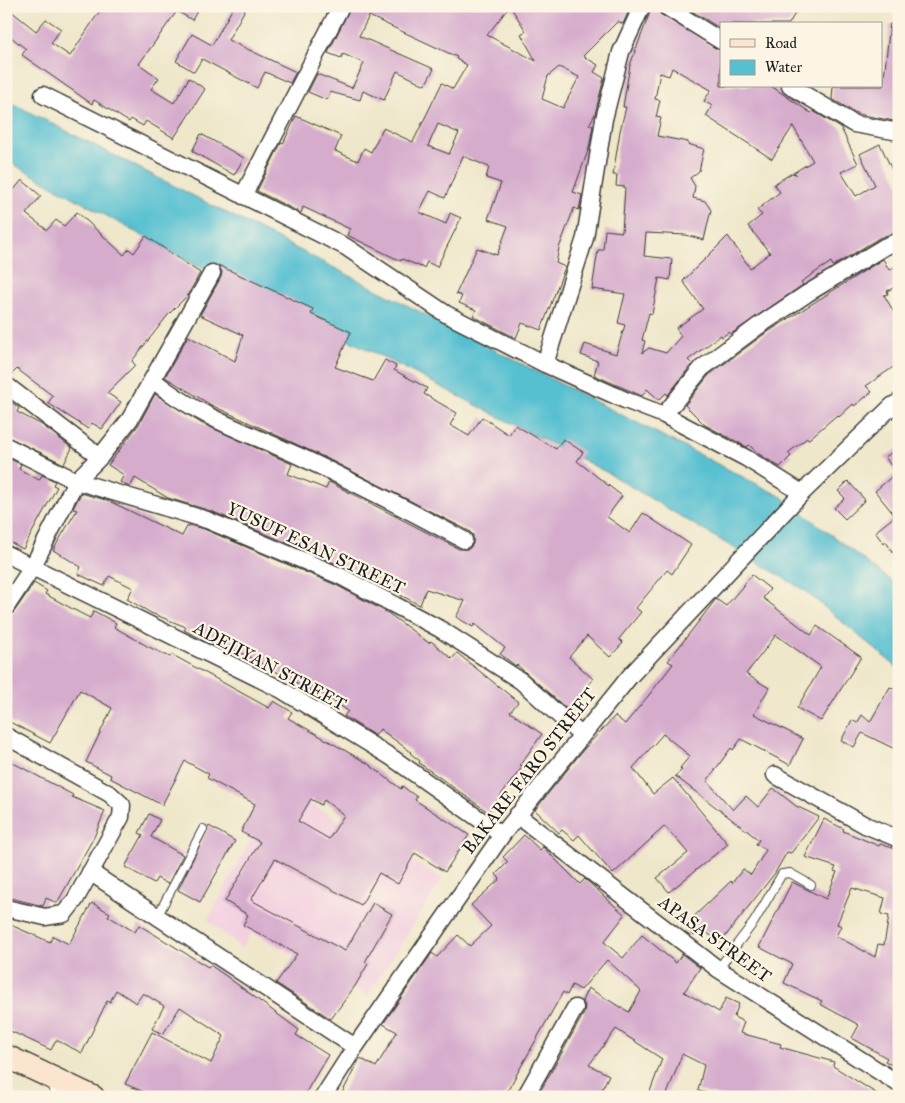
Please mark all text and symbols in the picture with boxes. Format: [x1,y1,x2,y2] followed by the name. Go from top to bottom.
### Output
[720,22,882,88] legend
[765,34,797,52] text: Road
[765,58,802,76] text: Water
[223,497,409,599] street label: YUSUF ESAN STREET
[189,616,350,716] street label: ADEJIYAN STREET
[457,684,601,858] street label: BAKARE FARO STREET
[654,890,776,987] street label: APASA STREET

